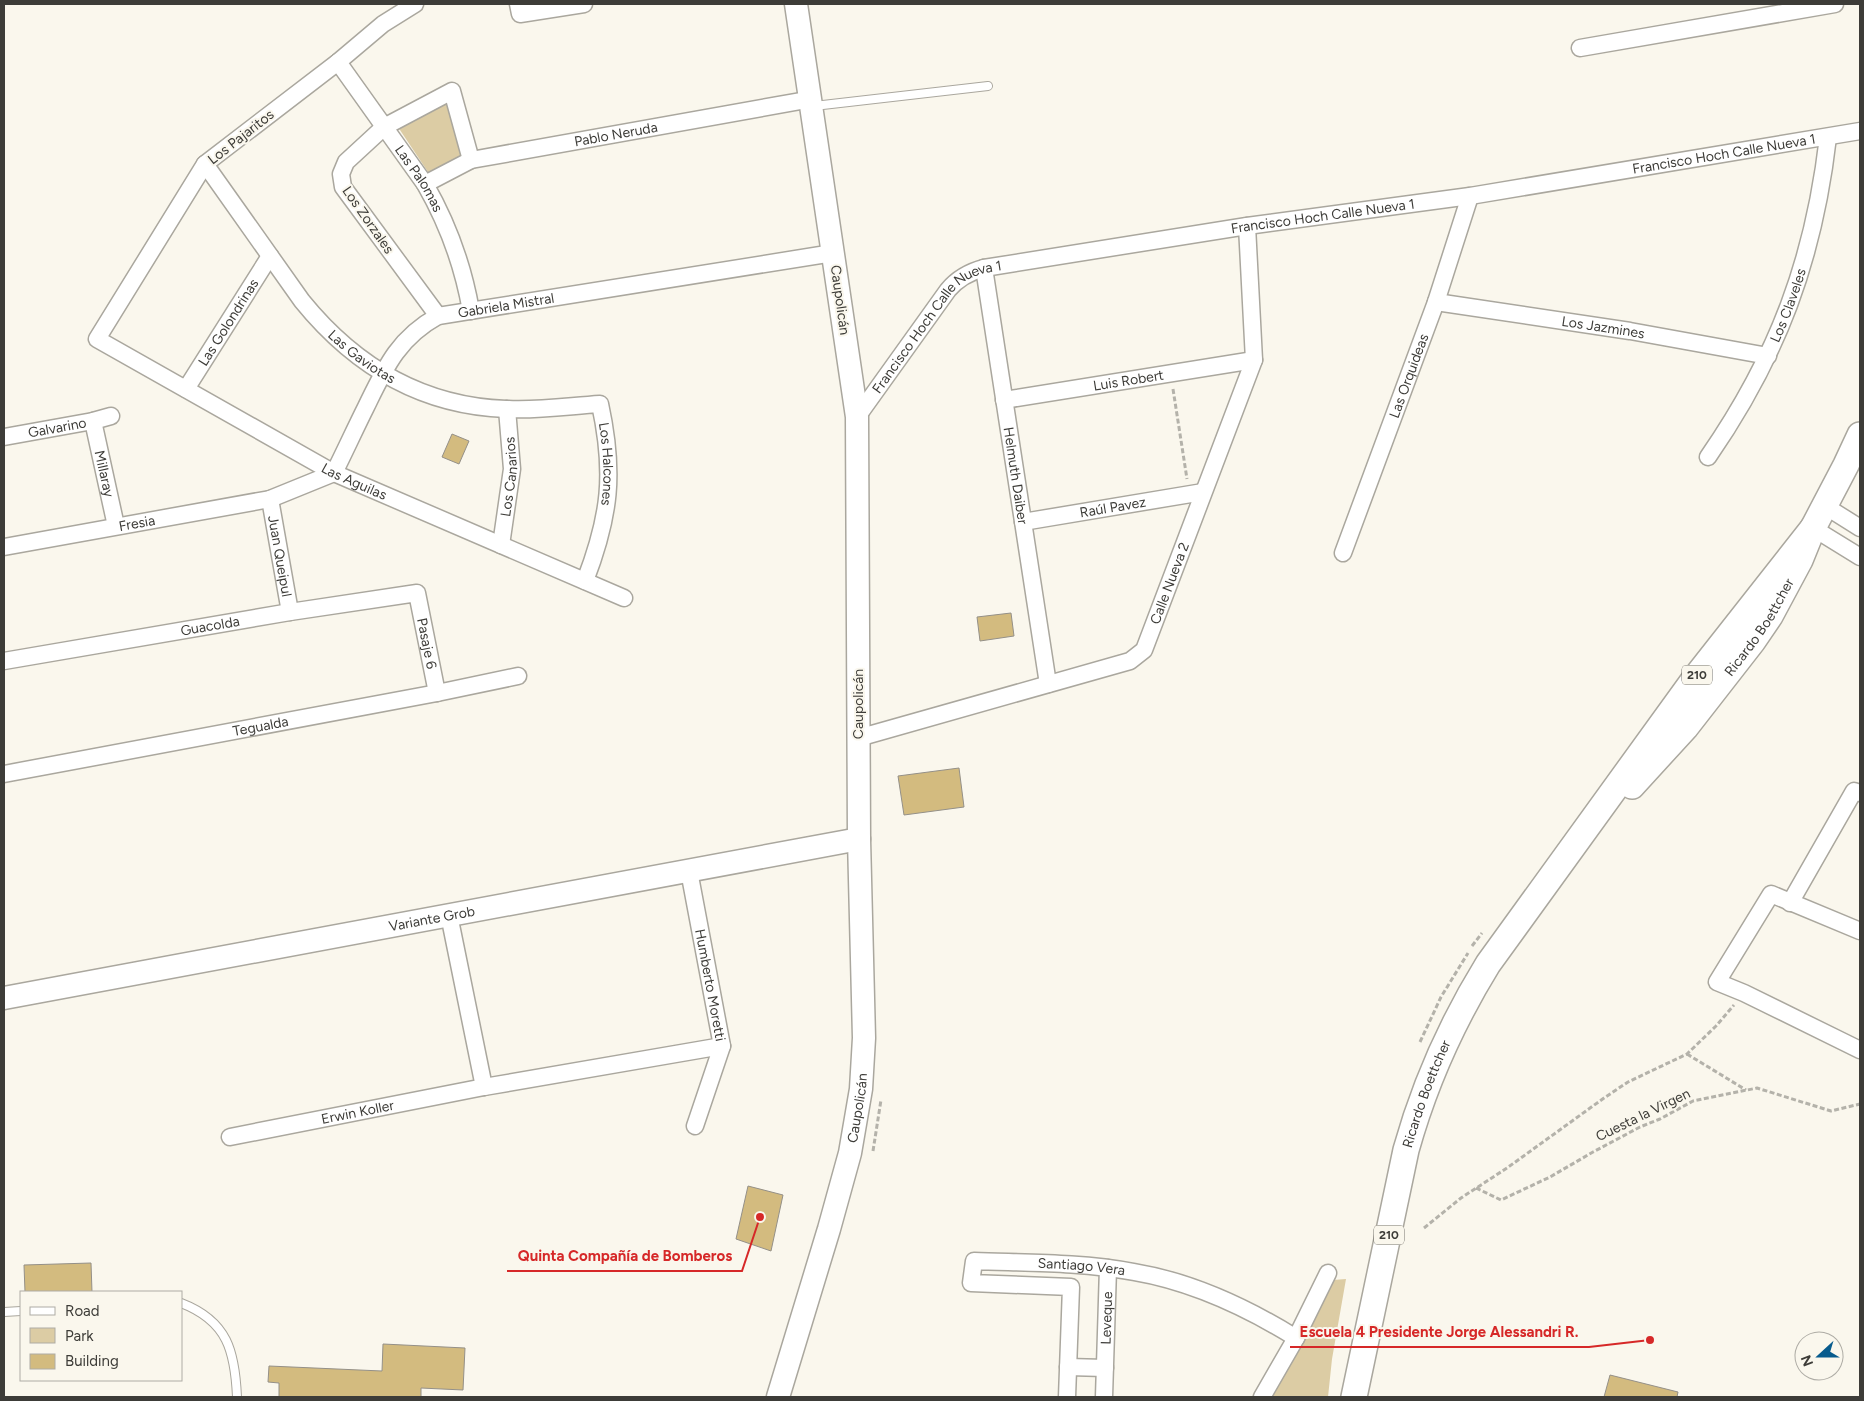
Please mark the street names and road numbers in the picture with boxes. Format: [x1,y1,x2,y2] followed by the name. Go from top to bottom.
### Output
[205,106,277,168] street label: Los Pajaritos
[573,118,659,150] street label: Pablo Neruda
[1631,130,1817,177] street label: Francisco Hoch Calle Nueva 1
[391,142,447,215] street label: Las Palomas
[339,183,397,257] street label: Los Zorzales
[1230,195,1416,237] street label: Francisco Hoch Calle Nueva 1
[868,257,1003,397] street label: Francisco Hoch Calle Nueva 1
[827,264,853,336] street label: Caupolicán
[1766,266,1809,345] street label: Los Claveles
[194,275,262,369] street label: Las Golondrinas
[457,289,555,321] street label: Gabriela Mistral
[1560,312,1646,342] street label: Los Jazmines
[325,326,399,387] street label: Las Gaviotas
[1385,331,1432,420] street label: Las Orquideas
[1092,366,1165,394] street label: Luis Robert
[27,414,88,441] street label: Galvarino
[595,421,617,507] street label: Los Halcones
[1000,426,1032,526] street label: Helmuth Daiber
[497,436,521,518] street label: Los Canarios
[91,449,118,499] street label: Millaray
[318,459,390,503] street label: Las Aguilas
[1078,493,1147,521] street label: Raúl Pavez
[117,511,156,535] street label: Fresia
[265,514,296,598] street label: Juan Queipul
[1146,540,1193,626] street label: Calle Nueva 2
[1720,575,1797,679] street label: Ricardo Boettcher
[179,612,241,639] street label: Guacolda
[414,616,440,670] street label: Pasaje 6
[1682,666,1712,684] road number: 210
[850,669,867,739] street label: Caupolicán
[231,712,290,740] street label: Tegualda
[387,902,476,935] street label: Variante Grob
[692,927,729,1043] street label: Humberto Moretti
[1399,1037,1454,1150] street label: Ricardo Boettcher
[843,1073,870,1144] street label: Caupolicán
[1593,1085,1693,1145] street label: Cuesta la Virgen
[320,1096,396,1127] street label: Erwin Koller
[1374,1226,1404,1244] road number: 210
[1037,1254,1126,1279] street label: Santiago Vera
[1097,1291,1116,1345] street label: Leveque

